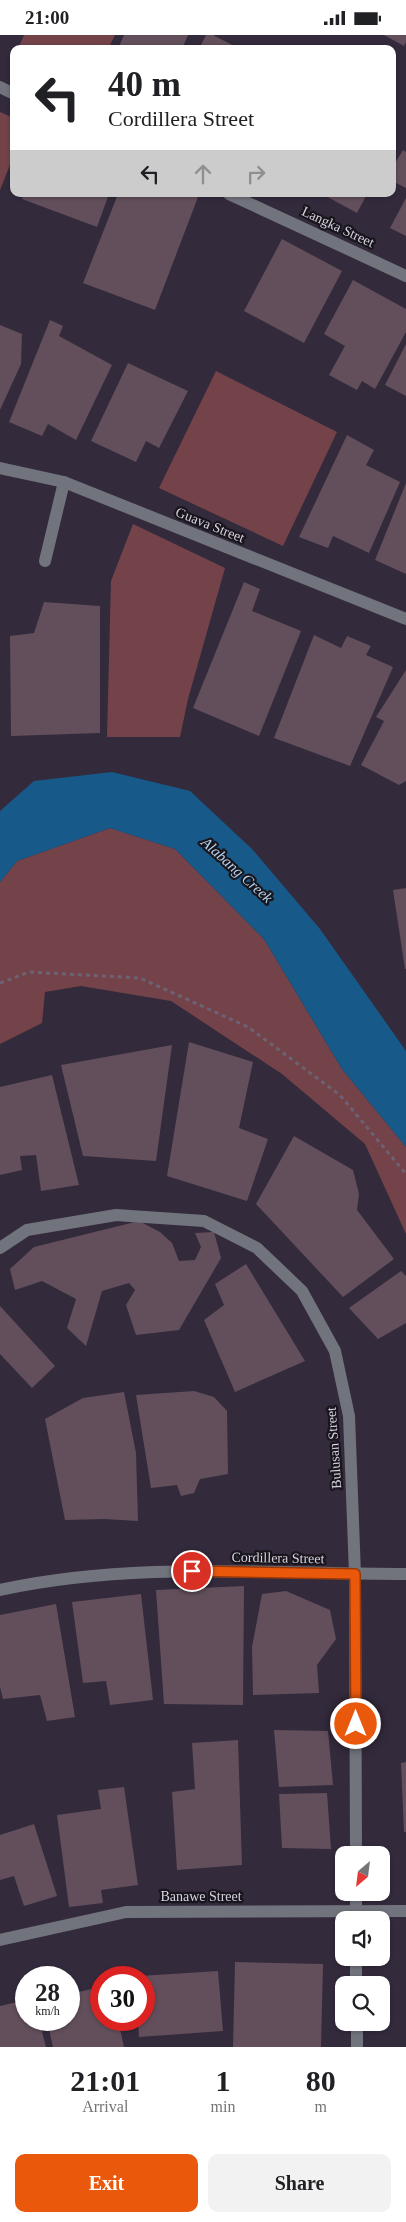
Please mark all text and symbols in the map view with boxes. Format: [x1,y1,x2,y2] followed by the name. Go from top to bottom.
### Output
[25,7,69,28] text: 21:00
[25,65,90,130] icon: left
[108,65,181,104] text: 40 m
[108,106,254,131] text: Cordillera Street
[136,160,164,188] icon: left
[189,160,217,188] icon: ahead
[242,160,270,188] icon: right
[299,204,377,250] street label: Langka Street
[173,504,247,546] street label: Guava Street
[198,833,276,906] water label: Alabang Creek
[324,1406,344,1489] street label: Bulusan Street
[171,1550,213,1592] pin
[231,1550,325,1566] street label: Cordillera Street
[178,1557,206,1585] icon: arrive
[329,1697,381,1749] position arrow
[335,1846,390,1901] north arrow
[335,1846,390,2031] map controls
[160,1889,242,1904] street label: Banawe Street
[335,1911,390,1966] button: sound
[90,1966,155,2031] speed limit sign: 30
[335,1976,390,2031] button: search
[35,1979,60,2006] text: 28
[35,2004,60,2018] text: km/h
[70,2064,140,2097] text: 21:01
[215,2064,230,2097] text: 1
[306,2064,336,2097] text: 80
[82,2098,128,2115] text: Arrival
[211,2098,235,2115] text: min
[314,2098,327,2115] text: m
[15,2154,198,2212] button: Exit
[208,2154,391,2212] button: Share

